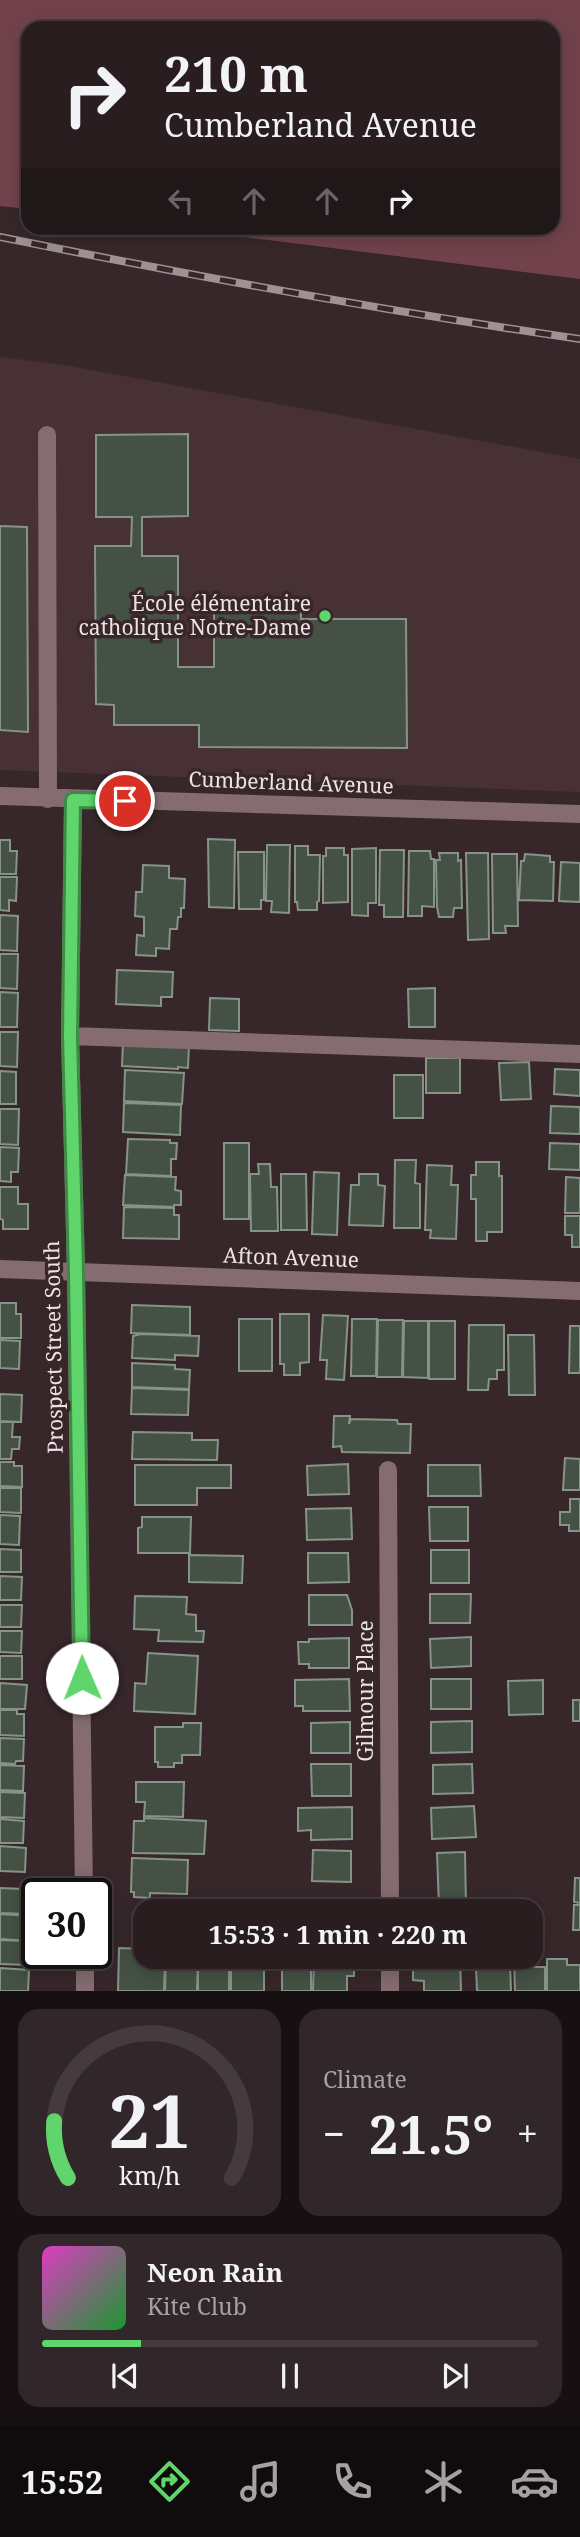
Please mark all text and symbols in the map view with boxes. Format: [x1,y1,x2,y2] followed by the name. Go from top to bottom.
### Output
[164,40,308,106] text: 210 m
[49,49,140,140] icon: right
[164,103,477,146] text: Cumberland Avenue
[162,182,200,220] icon: left
[235,182,273,220] icon: ahead
[308,182,346,220] icon: ahead
[381,182,419,220] icon: right
[79,589,311,641] place label: École élémentaire catholique Notre-Dame
[317,608,333,624] marker: École élémentaire catholique Notre-Dame
[188,764,394,800] street label: Cumberland Avenue
[95,771,155,831] pin
[106,782,144,820] icon: arrive
[37,1240,69,1454] street label: Prospect Street South
[223,1241,360,1273] street label: Afton Avenue
[351,1620,379,1762] street label: Gilmour Place
[45,1641,119,1715] position arrow
[21,1878,112,1969] speed limit sign: 30
[208,1916,468,1952] text: 15:53 · 1 min · 220 m
[323,2063,407,2095] text: Climate
[108,2071,191,2170] text: 21
[369,2098,493,2169] text: 21.5°
[323,2107,345,2159] text: −
[517,2107,538,2159] text: +
[119,2158,180,2192] text: km/h
[147,2254,283,2290] text: Neon Rain
[147,2290,247,2322] text: Kite Club
[106,2357,144,2395] icon: previous
[271,2357,309,2395] icon: pause
[436,2357,474,2395] icon: next
[145,2457,194,2506] icon: directions
[236,2457,285,2506] icon: music
[328,2457,377,2506] icon: phone
[419,2457,468,2506] icon: climate
[510,2457,559,2506] icon: car
[21,2460,103,2503] text: 15:52

